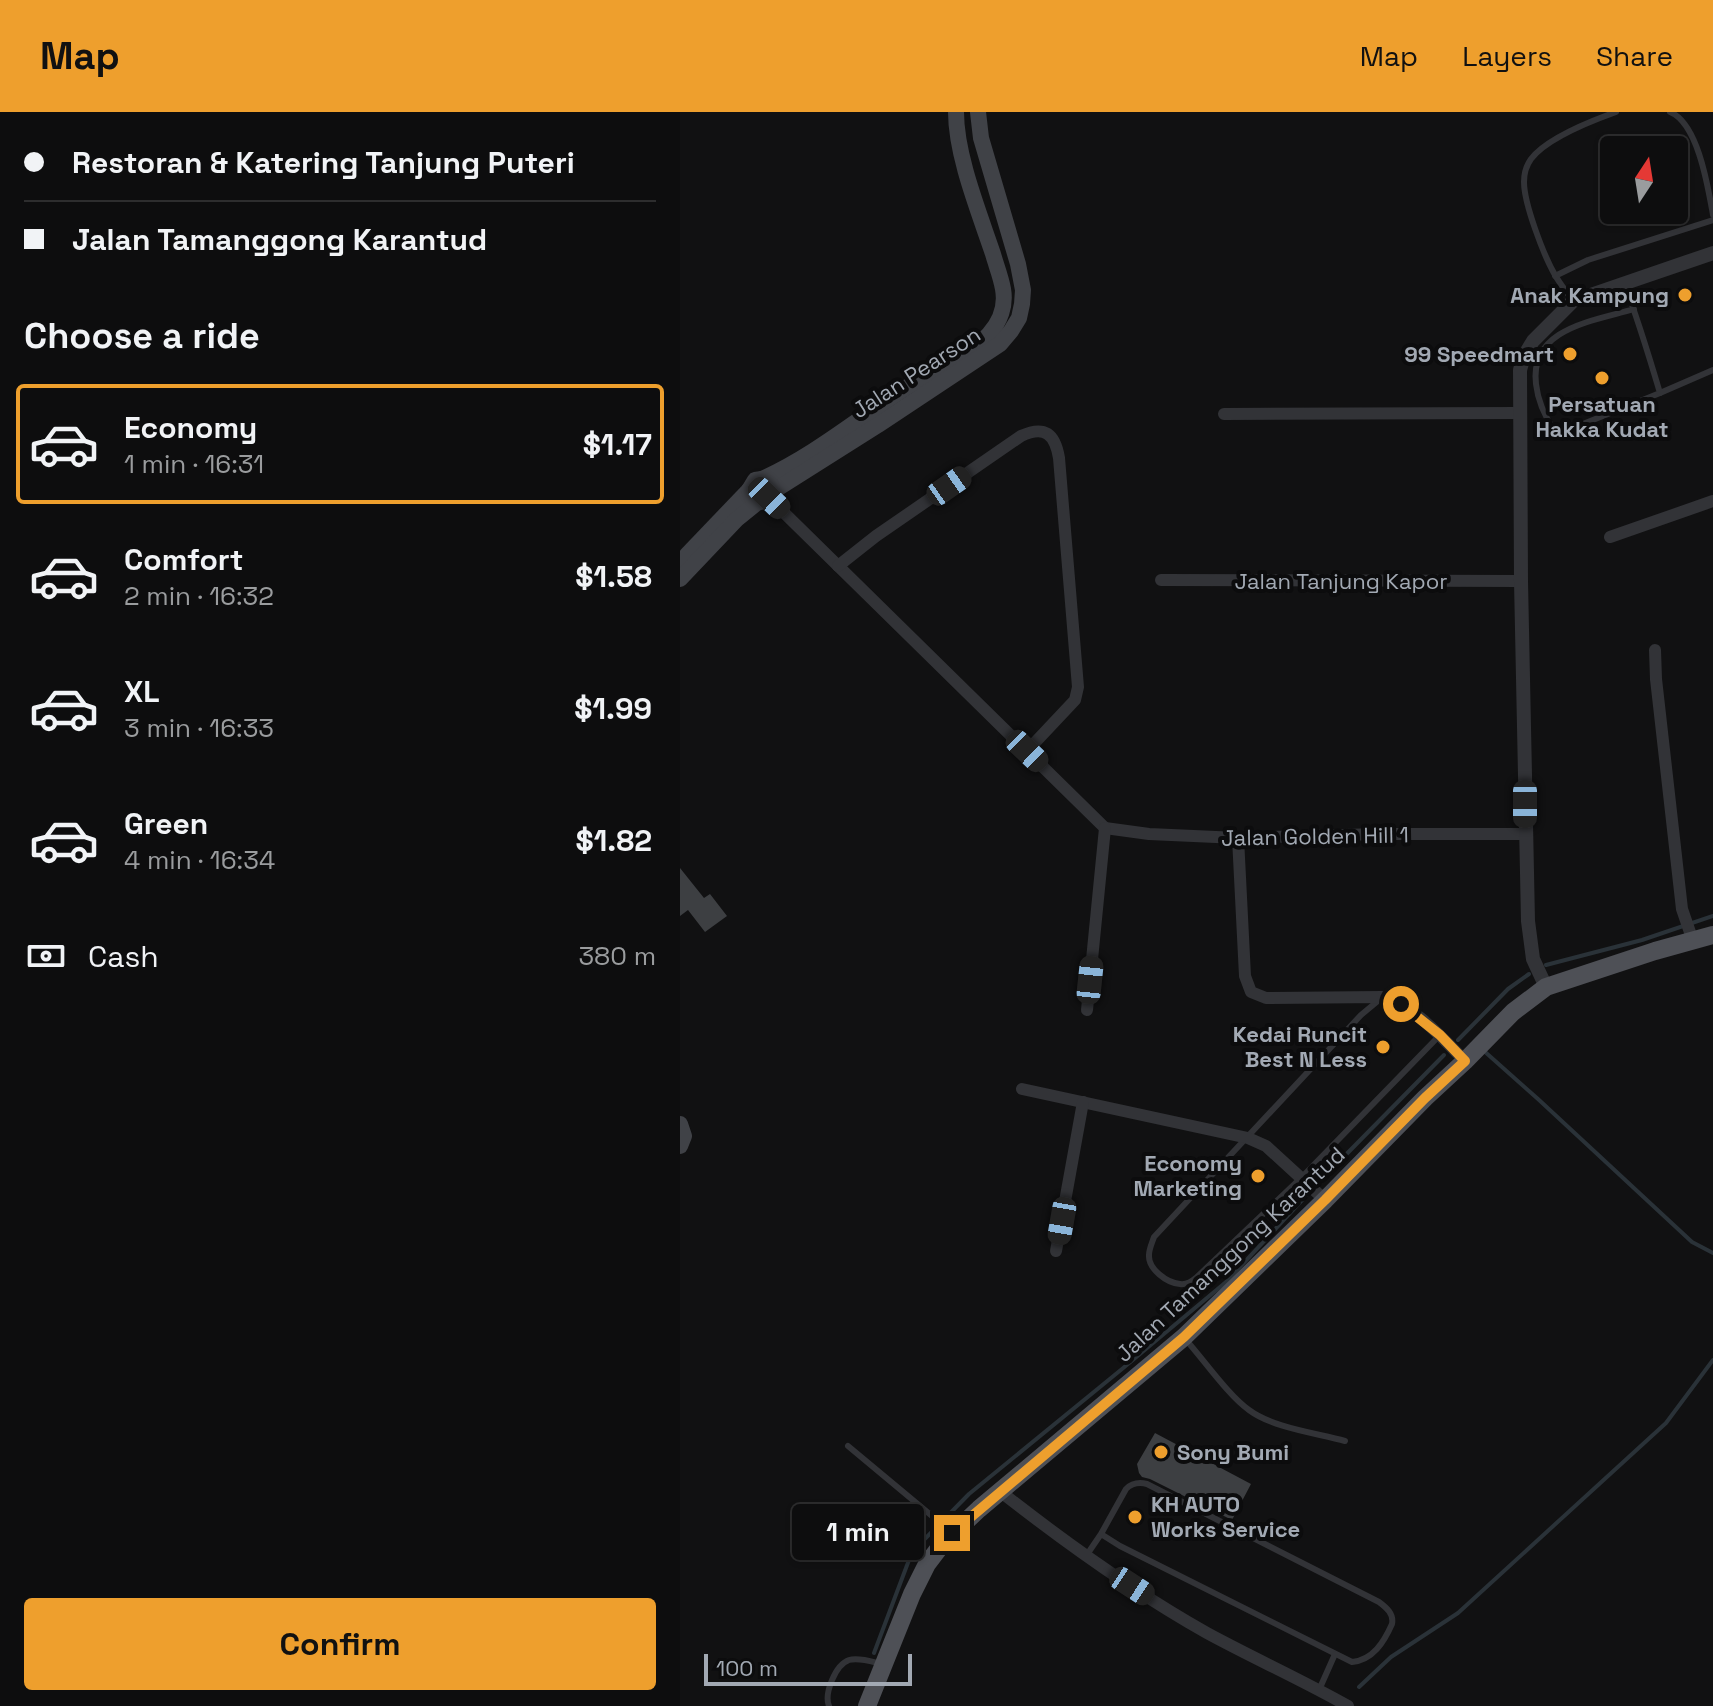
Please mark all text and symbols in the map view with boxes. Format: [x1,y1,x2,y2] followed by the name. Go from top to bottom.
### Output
[40,32,120,80] text: Map
[1360,38,1418,74] text: Map
[1462,38,1552,74] text: Layers
[1596,38,1673,74] text: Share
[1600,136,1688,224] north arrow
[1600,136,1688,224] map controls
[72,143,575,182] text: Restoran & Katering Tanjung Puteri
[72,220,487,259] text: Jalan Tamanggong Karantud
[1510,281,1669,309] place label: Anak Kampung
[1676,286,1694,304] marker: Anak Kampung
[24,313,260,359] text: Choose a ride
[846,320,986,424] street label: Jalan Pearson
[1404,340,1554,368] place label: 99 Speedmart
[1561,345,1579,363] marker: 99 Speedmart
[1593,369,1611,387] marker: Persatuan Hakka Kudat
[1535,390,1669,443] place label: Persatuan Hakka Kudat
[28,408,100,480] icon: car
[124,408,257,447] text: Economy
[583,425,652,464] text: $1.17
[124,447,264,481] text: 1 min · 16:31
[922,462,976,510] car
[743,473,795,523] car
[28,540,100,612] icon: car
[124,540,243,579] text: Comfort
[575,557,652,596] text: $1.58
[1234,567,1448,595] street label: Jalan Tanjung Kapor
[124,579,274,613] text: 2 min · 16:32
[28,672,100,744] icon: car
[124,672,160,711] text: XL
[574,689,652,728] text: $1.99
[124,711,274,745] text: 3 min · 16:33
[1001,726,1053,776] car
[1513,780,1537,828] car
[28,804,100,876] icon: car
[124,804,208,843] text: Green
[1221,820,1409,852] street label: Jalan Golden Hill 1
[576,821,652,860] text: $1.82
[124,843,275,877] text: 4 min · 16:34
[24,934,68,978] icon: cash
[88,937,159,976] text: Cash
[578,939,656,973] text: 380 m
[1076,955,1104,1005] car
[1383,986,1419,1022] route start
[1233,1020,1367,1073] place label: Kedai Runcit Best N Less
[1374,1038,1392,1056] marker: Kedai Runcit Best N Less
[1110,1140,1350,1368] street label: Jalan Tamanggong Karantud
[1134,1149,1242,1202] place label: Economy Marketing
[1249,1167,1267,1185] marker: Economy Marketing
[1046,1195,1078,1247] car
[1177,1438,1289,1466] place label: Sony Bumi
[1152,1443,1170,1461] marker: Sony Bumi
[1151,1490,1300,1543] place label: KH AUTO Works Service
[792,1505,924,1561] callout: 1 min
[1126,1508,1144,1526] marker: KH AUTO Works Service
[826,1515,890,1549] text: 1 min
[934,1515,970,1551] route end
[1105,1563,1159,1609] car
[24,1598,656,1690] button: Confirm
[704,1650,912,1686] scale bar
[716,1654,778,1682] text: 100 m

